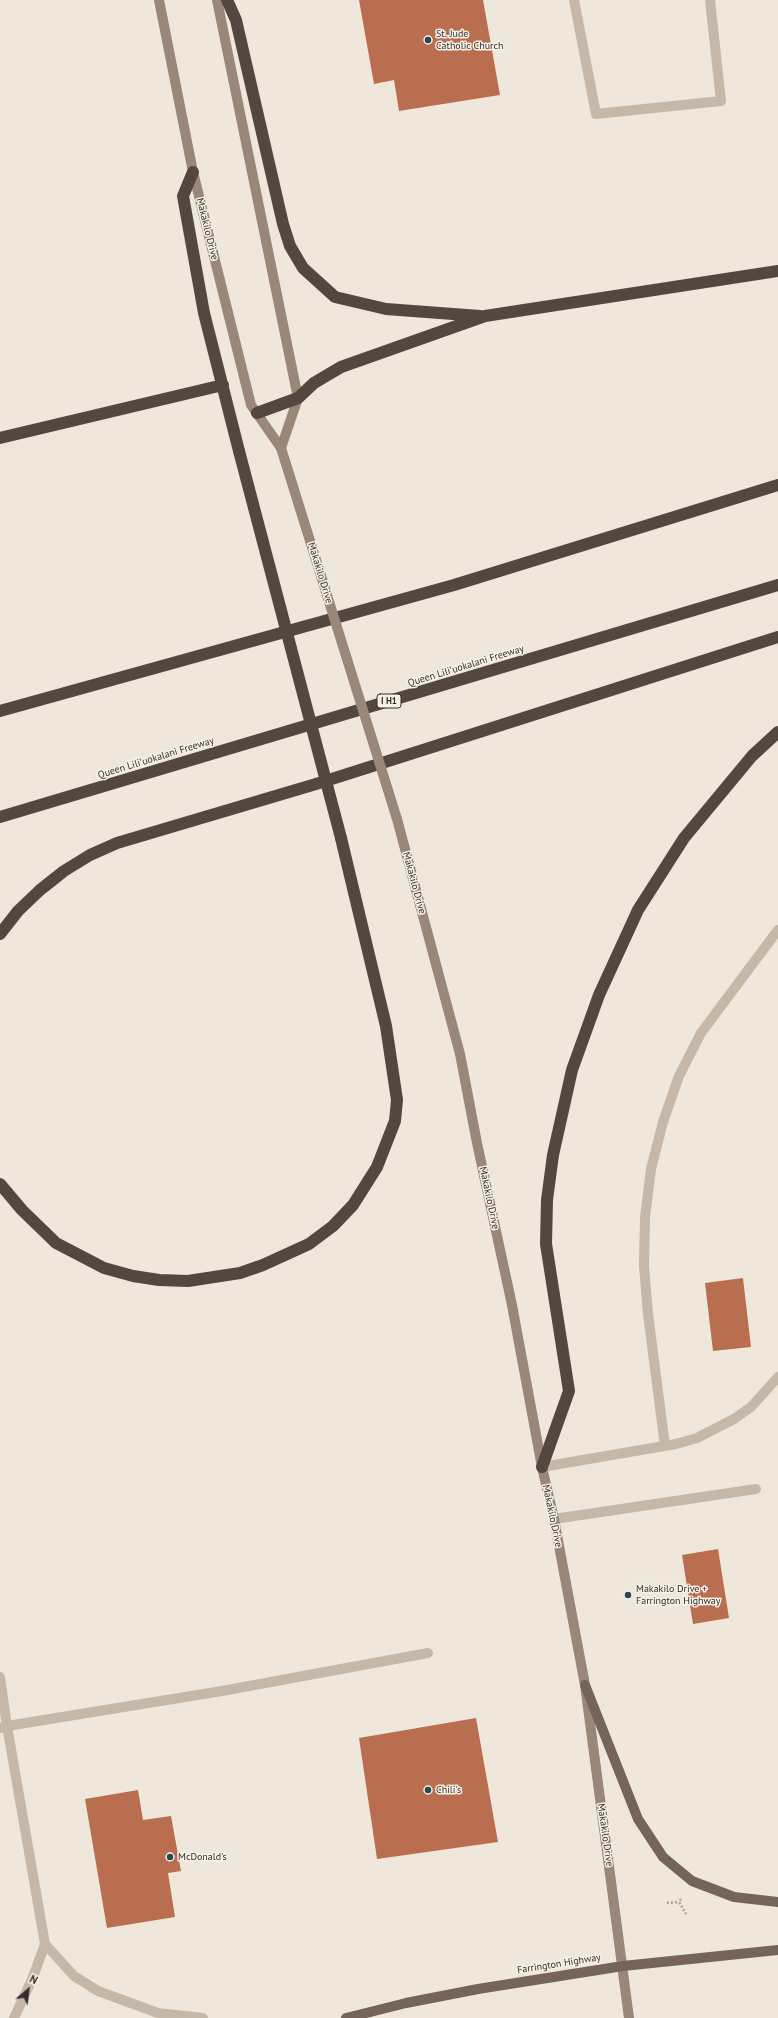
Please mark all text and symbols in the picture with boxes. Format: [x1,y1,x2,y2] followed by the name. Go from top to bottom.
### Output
[436,28,503,52] place label: St. Jude Catholic Church
[423,35,433,45] marker: St. Jude Catholic Church
[194,197,220,261] street label: Makakilo Drive
[305,541,335,605] street label: Makakilo Drive
[406,643,526,689] street label: Queen Liliʻuokalani Freeway
[377,694,401,708] road number: I H1
[96,735,216,781] street label: Queen Liliʻuokalani Freeway
[400,851,428,915] street label: Makakilo Drive
[477,1166,501,1230] street label: Makakilo Drive
[540,1484,564,1548] street label: Makakilo Drive
[636,1583,720,1606] place label: Makakilo Drive + Farrington Highway
[623,1590,633,1600] marker: Makakilo Drive + Farrington Highway
[436,1784,461,1796] place label: Chili's
[423,1785,433,1795] marker: Chili's
[595,1803,615,1867] street label: Makakilo Drive
[178,1851,227,1863] place label: McDonald's
[165,1852,175,1862] marker: McDonald's
[516,1951,602,1977] street label: Farrington Highway
[8,1970,48,2010] north arrow
[27,1972,40,1987] text: N

